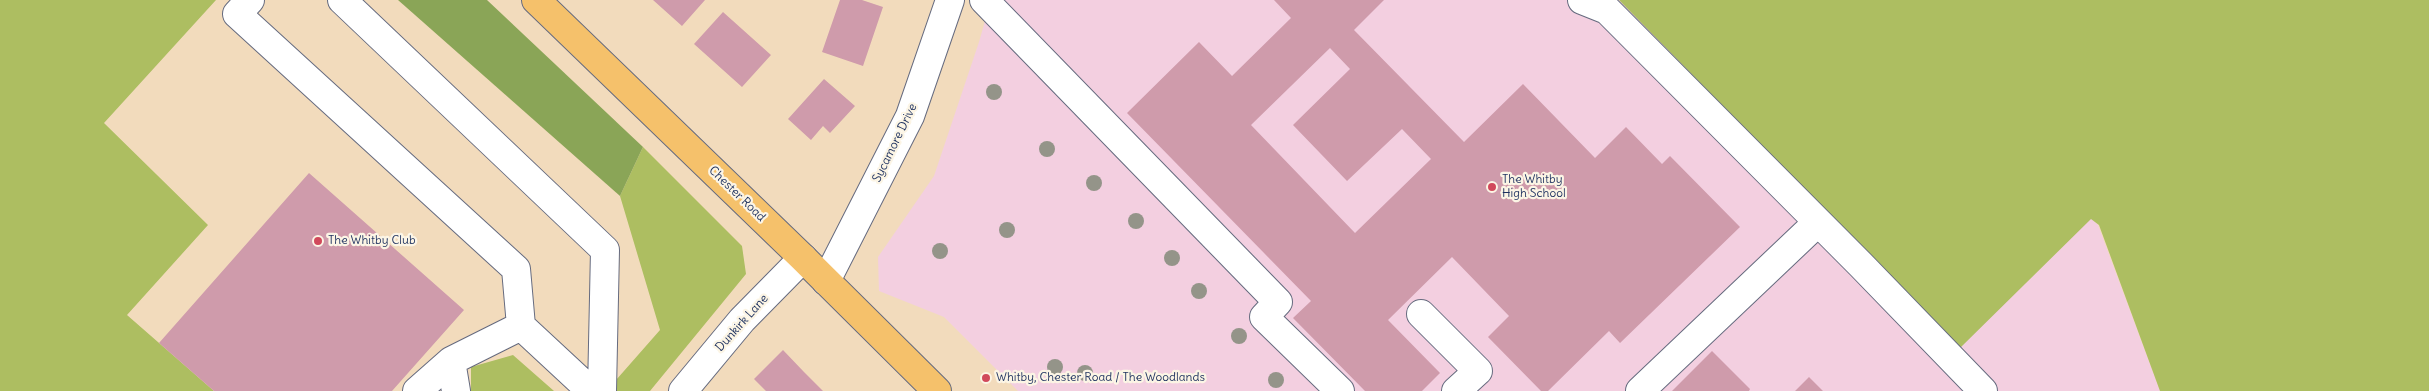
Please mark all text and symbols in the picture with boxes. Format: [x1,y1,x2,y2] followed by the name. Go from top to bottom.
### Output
[870,101,920,185] street label: Sycamore Drive
[706,163,768,225] street label: Chester Road
[1502,173,1566,201] place label: The Whitby High School
[1486,181,1498,193] marker: The Whitby High School
[328,234,416,248] place label: The Whitby Club
[312,235,324,247] marker: The Whitby Club
[713,291,771,355] street label: Dunkirk Lane
[996,371,1205,385] place label: Whitby, Chester Road / The Woodlands
[980,372,992,384] marker: Whitby, Chester Road / The Woodlands

